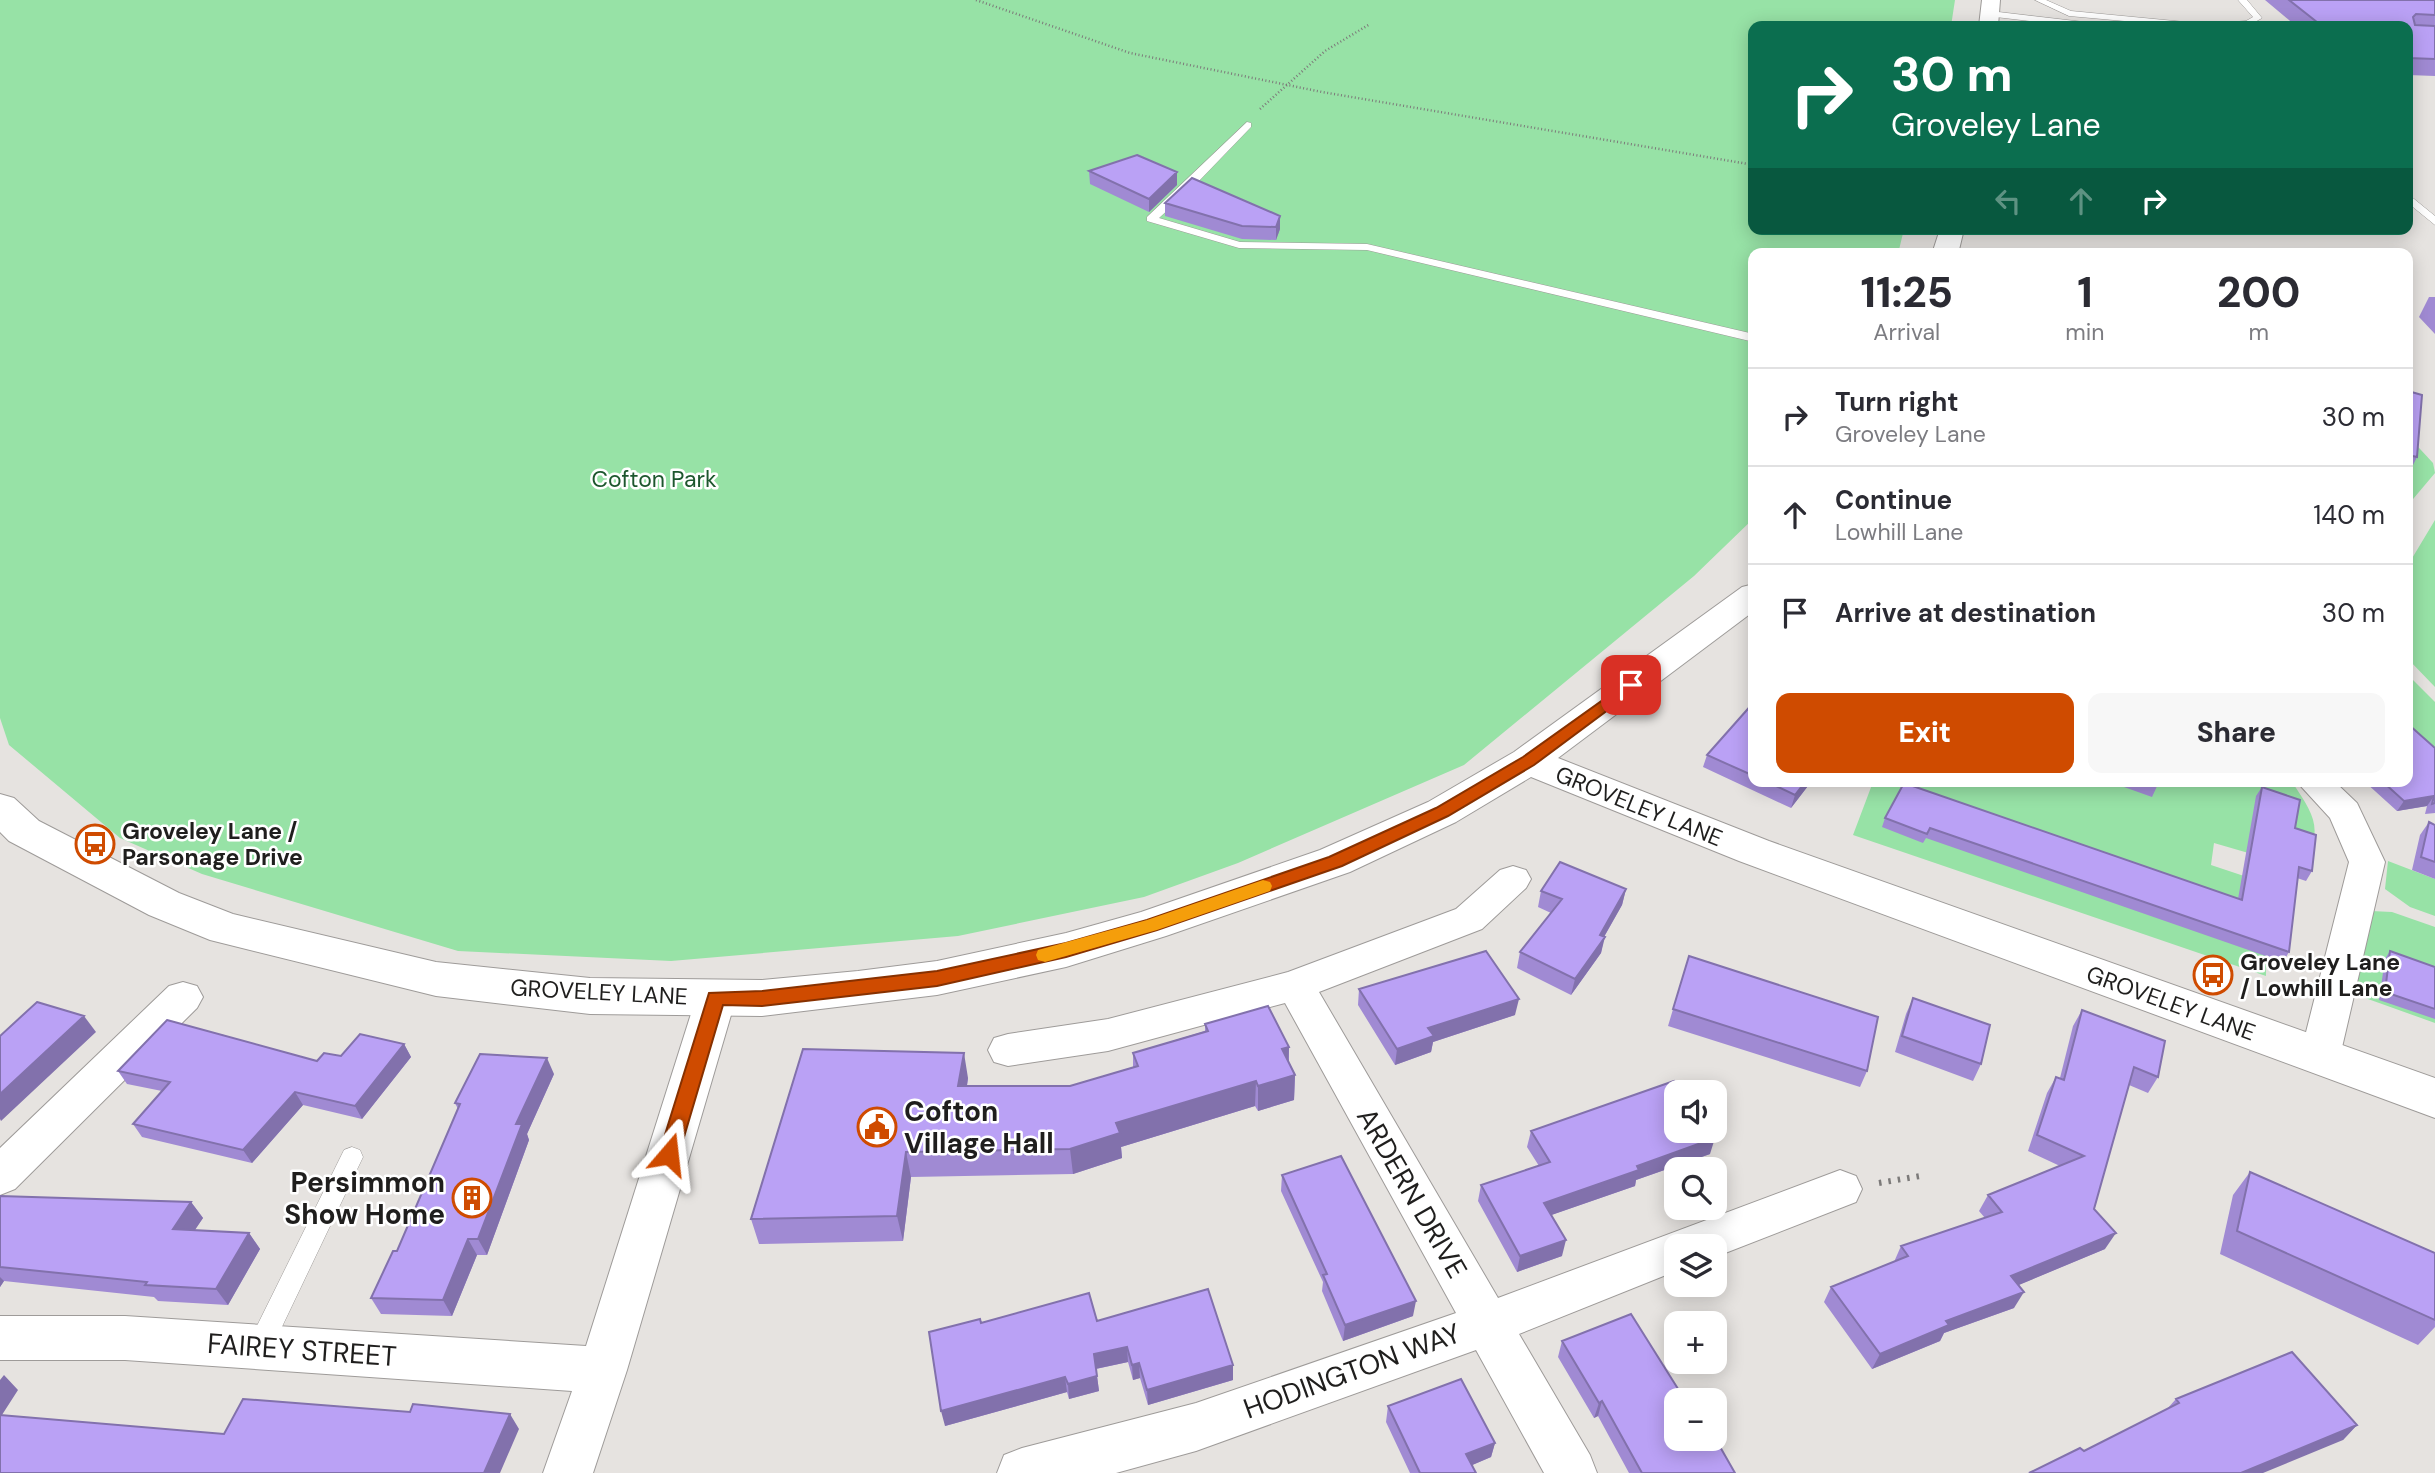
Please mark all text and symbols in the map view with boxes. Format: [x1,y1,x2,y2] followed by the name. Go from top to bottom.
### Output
[1891,42,2013,106] text: 30 m
[1776,49,1867,140] icon: right
[1891,104,2101,146] text: Groveley Lane
[1989,182,2027,220] icon: left
[2062,182,2100,220] icon: ahead
[2135,182,2173,220] icon: right
[1860,265,1953,320] text: 11:25
[2077,265,2093,320] text: 1
[2217,265,2300,320] text: 200
[1873,317,1940,347] text: Arrival
[2065,317,2105,347] text: min
[2249,317,2269,347] text: m
[1835,385,1959,419] text: Turn right
[1776,398,1814,436] icon: right
[2322,400,2385,434] text: 30 m
[1835,419,1986,449] text: Groveley Lane
[591,464,717,494] park label: Cofton Park
[1835,483,1952,517] text: Continue
[1776,496,1814,534] icon: ahead
[2313,498,2385,532] text: 140 m
[1835,517,1963,547] text: Lowhill Lane
[1776,594,1814,632] icon: arrive
[1835,596,2096,630] text: Arrive at destination
[2322,596,2385,630] text: 30 m
[1601,655,1661,715] pin
[1612,666,1650,704] icon: arrive
[1776,693,2074,773] button: Exit
[2088,693,2385,773] button: Share
[1551,759,1727,853] street label: GROVELEY LANE
[122,816,303,872] place label: Groveley Lane / Parsonage Drive
[74,823,116,865] bus stop icon: Groveley Lane / Parsonage Drive
[2240,947,2400,1003] place label: Groveley Lane / Lowhill Lane
[2192,954,2234,996] bus stop icon: Groveley Lane / Lowhill Lane
[2082,959,2260,1047] street label: GROVELEY LANE
[510,972,688,1012] street label: GROVELEY LANE
[1664,1080,1727,1451] map controls
[1664,1080,1727,1143] button: sound
[904,1093,1054,1162] place label: Cofton Village Hall
[1348,1101,1476,1285] street label: ARDERN DRIVE
[856,1106,898,1148] public building icon: Cofton Village Hall
[632,1117,706,1191] position arrow
[1664,1157,1727,1220] button: search
[284,1164,445,1233] place label: Persimmon Show Home
[451,1177,493,1219] building icon: Persimmon Show Home
[1664,1234,1727,1297] button: layers
[1664,1311,1727,1374] button: +
[1238,1315,1466,1427] street label: HODINGTON WAY
[206,1325,398,1375] street label: FAIREY STREET
[1664,1388,1727,1451] button: −

